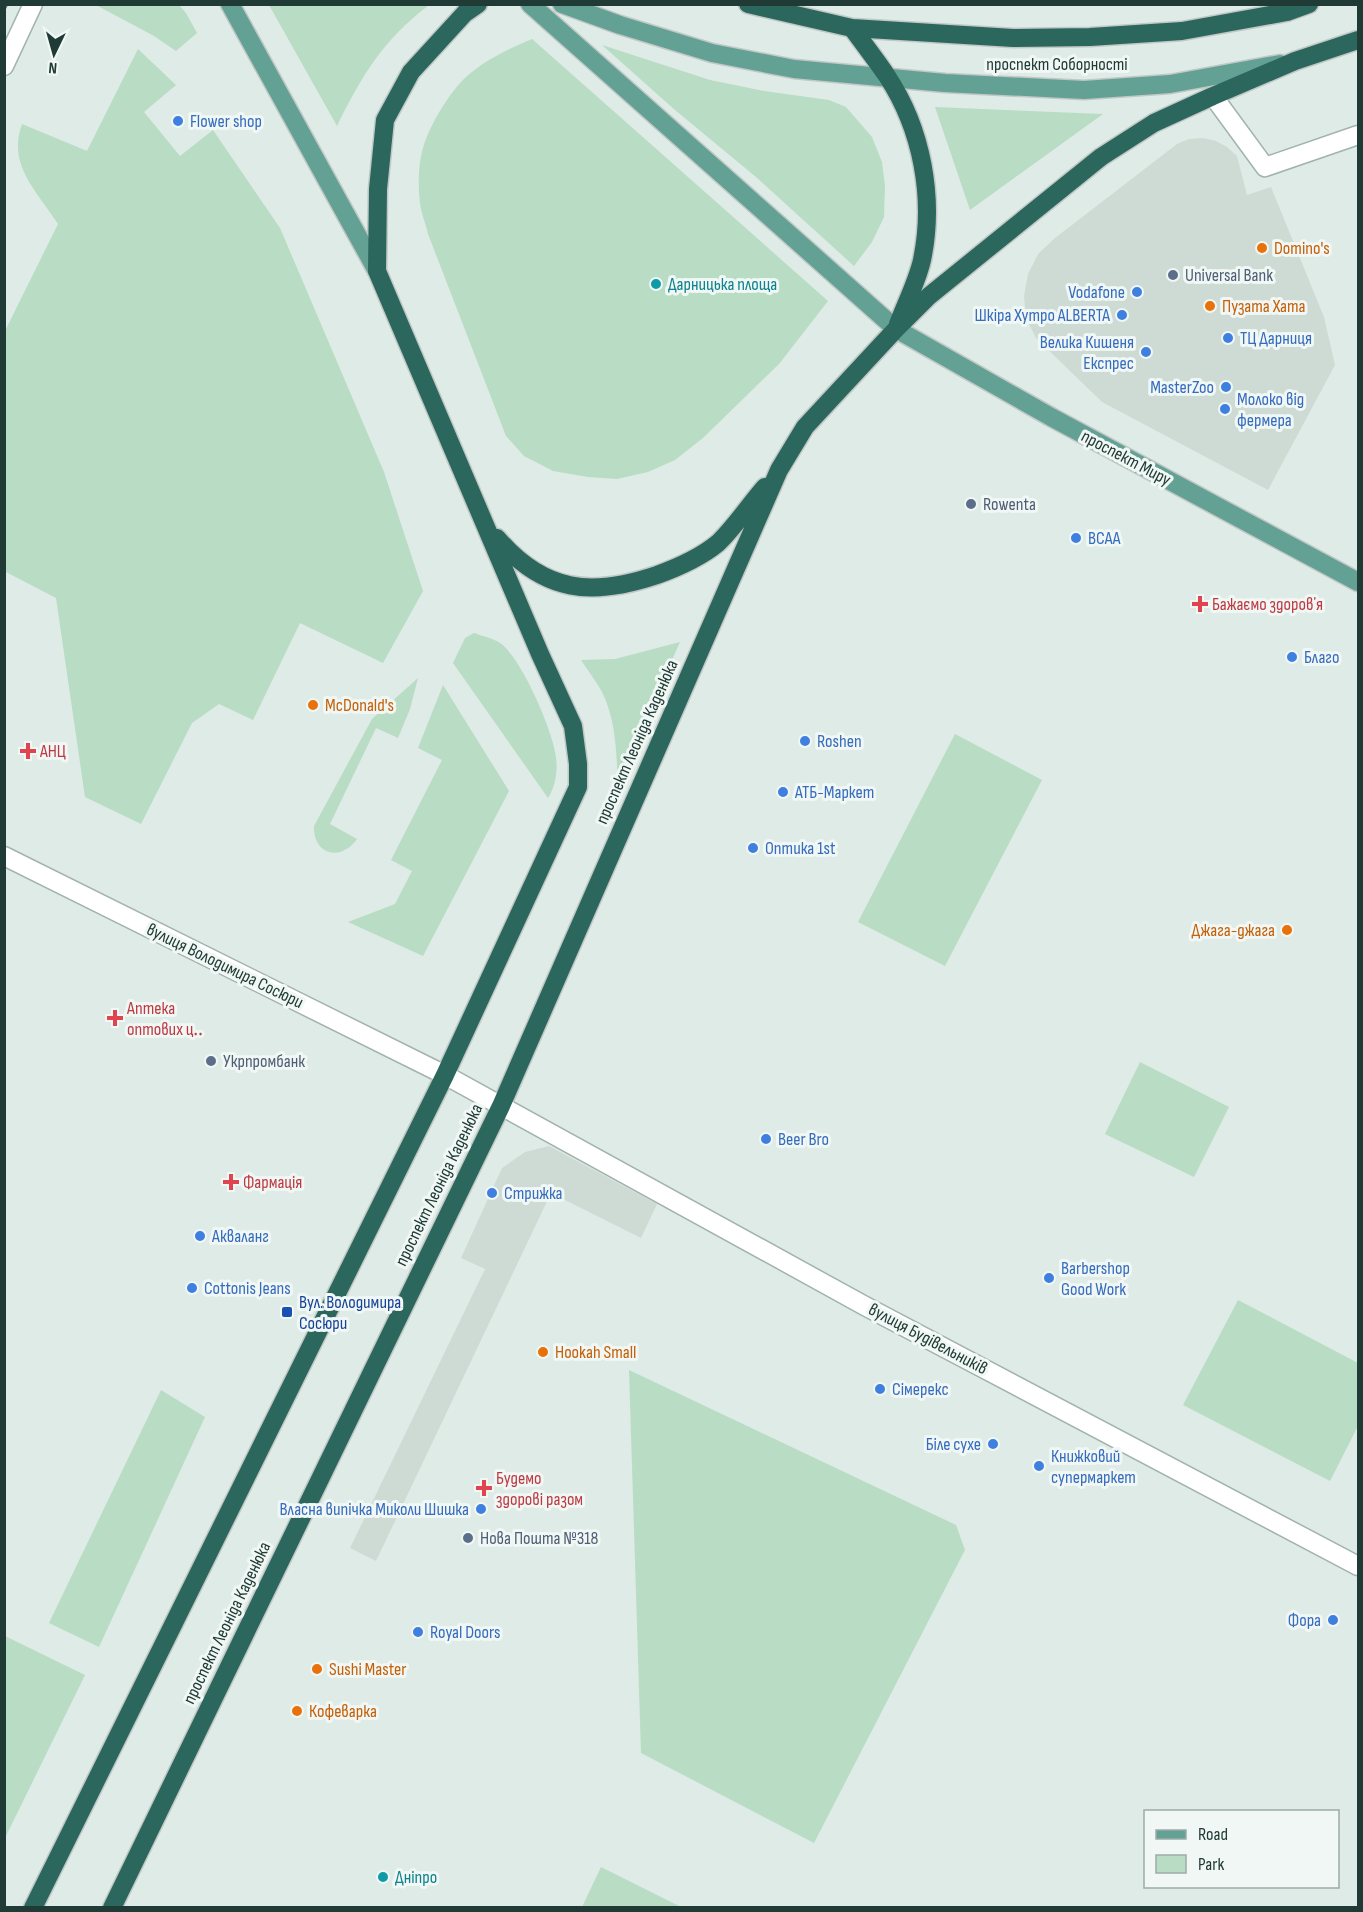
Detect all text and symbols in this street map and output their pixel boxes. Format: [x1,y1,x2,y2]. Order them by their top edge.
north arrow [24,24,84,84]
street label: проспект Соборності [986,54,1128,75]
text: N [48,58,58,77]
place label: Flower shop [190,111,262,132]
marker: Flower shop [171,114,185,128]
place label: Domino's [1274,238,1330,259]
marker: Domino's [1255,241,1269,255]
place label: Universal Bank [1185,265,1273,286]
marker: Universal Bank [1166,268,1180,282]
place label: Дарницька площа [668,274,777,295]
marker: Дарницька площа [649,277,663,291]
place label: Vodafone [1068,282,1125,303]
marker: Vodafone [1130,285,1144,299]
place label: Пузата Хата [1222,296,1306,317]
marker: Пузата Хата [1203,299,1217,313]
place label: Шкіра Хутро ALBERTA [975,305,1110,326]
marker: Шкіра Хутро ALBERTA [1115,308,1129,322]
place label: ТЦ Дарниця [1240,328,1312,349]
marker: ТЦ Дарниця [1221,331,1235,345]
place label: Велика Кишеня Експрес [1040,332,1134,374]
marker: Велика Кишеня Експрес [1139,345,1153,359]
place label: MasterZoo [1150,377,1214,398]
marker: MasterZoo [1219,380,1233,394]
place label: Молоко від фермера [1237,389,1304,431]
marker: Молоко від фермера [1218,402,1232,416]
street label: проспект Миру [1078,426,1174,490]
place label: Rowenta [983,494,1036,515]
marker: Rowenta [964,497,978,511]
place label: BCAA [1088,528,1121,549]
marker: BCAA [1069,531,1083,545]
place label: Бажаємо здоровʼя [1212,594,1323,615]
marker: Бажаємо здоровʼя [1193,597,1207,611]
place label: Благо [1304,647,1339,668]
marker: Благо [1285,650,1299,664]
street label: проспект Леоніда Каденюка [591,657,683,827]
place label: McDonald's [325,695,394,716]
marker: McDonald's [306,698,320,712]
place label: Roshen [817,731,862,752]
marker: Roshen [798,734,812,748]
place label: АНЦ [39,741,66,762]
marker: АНЦ [21,744,35,758]
place label: АТБ-Маркет [794,782,874,803]
marker: АТБ-Маркет [776,785,790,799]
place label: Оптика 1st [765,838,836,859]
marker: Оптика 1st [746,841,760,855]
street label: вулиця Володимира Сосюри [143,919,307,1013]
place label: Джага-джага [1192,920,1275,941]
marker: Джага-джага [1280,923,1294,937]
place label: Аптека оптових ц‥ [126,998,203,1040]
marker: Аптека оптових ц‥ [108,1011,122,1025]
place label: Укрпромбанк [223,1051,305,1072]
marker: Укрпромбанк [204,1054,218,1068]
street label: проспект Леоніда Каденюка [391,1101,487,1269]
place label: Beer Bro [778,1129,829,1150]
marker: Beer Bro [759,1132,773,1146]
place label: Фармація [243,1172,302,1193]
marker: Фармація [224,1175,238,1189]
place label: Стрижка [504,1183,563,1204]
marker: Стрижка [485,1186,499,1200]
place label: Акваланг [211,1226,269,1247]
marker: Акваланг [193,1229,207,1243]
place label: Barbershop Good Work [1061,1258,1130,1300]
marker: Barbershop Good Work [1042,1271,1056,1285]
place label: Cottonis Jeans [204,1278,291,1299]
marker: Cottonis Jeans [185,1281,199,1295]
place label: Вул. Володимира Сосюри [299,1292,401,1334]
street label: вулиця Будівельників [865,1299,991,1379]
marker: Вул. Володимира Сосюри [280,1305,294,1319]
place label: Hookah Small [555,1342,636,1363]
marker: Hookah Small [536,1345,550,1359]
place label: Сімерекс [892,1379,949,1400]
marker: Сімерекс [873,1382,887,1396]
place label: Біле сухе [926,1434,981,1455]
marker: Біле сухе [986,1437,1000,1451]
place label: Книжковий супермаркет [1051,1446,1136,1488]
marker: Книжковий супермаркет [1032,1459,1046,1473]
place label: Будемо здорові разом [496,1468,583,1510]
marker: Будемо здорові разом [477,1481,491,1495]
place label: Власна випічка Миколи Шишка [280,1499,469,1520]
marker: Власна випічка Миколи Шишка [474,1502,488,1516]
place label: Нова Пошта №318 [480,1528,599,1549]
marker: Нова Пошта №318 [461,1531,475,1545]
street label: проспект Леоніда Каденюка [179,1539,275,1707]
place label: Фора [1288,1610,1321,1631]
marker: Фора [1326,1613,1340,1627]
place label: Royal Doors [430,1622,500,1643]
marker: Royal Doors [411,1625,425,1639]
place label: Sushi Master [329,1659,406,1680]
marker: Sushi Master [310,1662,324,1676]
place label: Кофеварка [309,1701,377,1722]
marker: Кофеварка [290,1704,304,1718]
legend [1144,1810,1339,1888]
text: Road [1198,1824,1228,1845]
text: Park [1198,1854,1224,1875]
place label: Дніпро [395,1867,437,1888]
marker: Дніпро [376,1870,390,1884]

